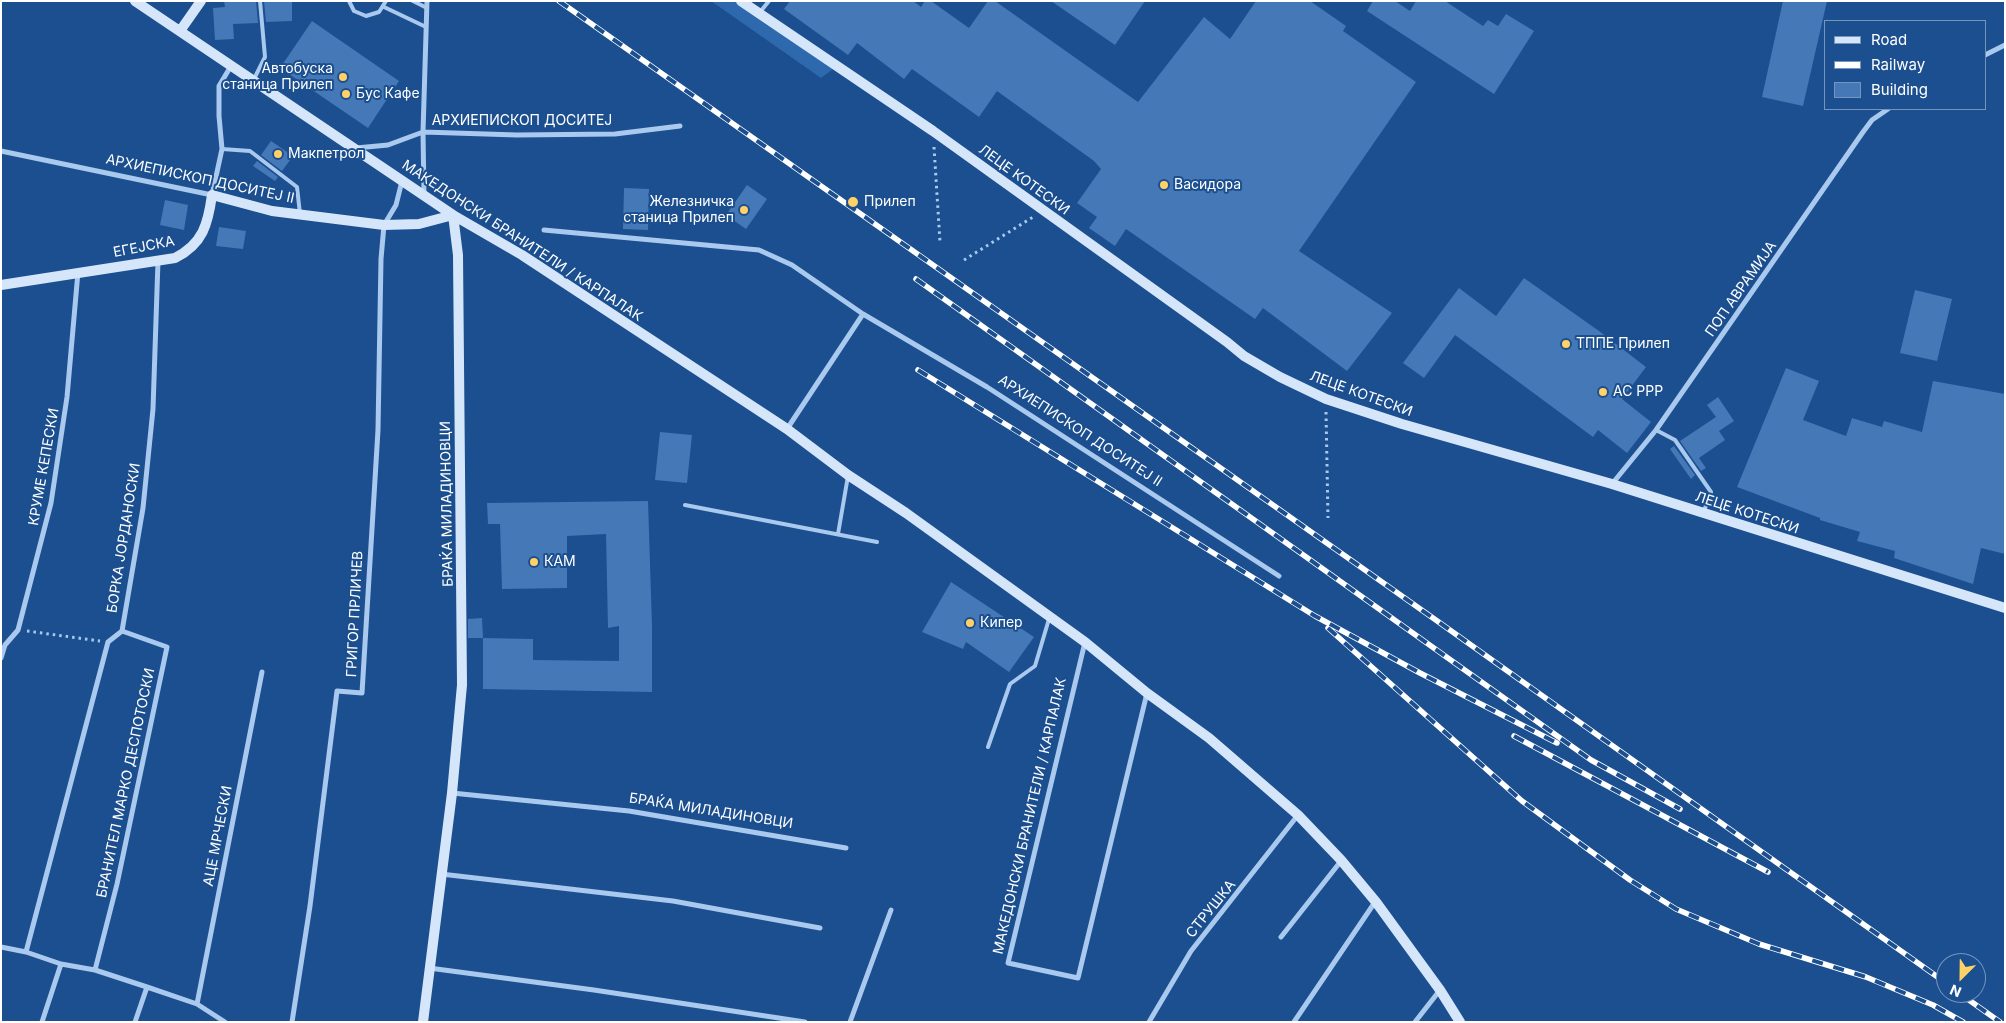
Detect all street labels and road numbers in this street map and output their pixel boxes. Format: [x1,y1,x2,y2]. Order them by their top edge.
street label: АРХИЕПИСКОП ДОСИТЕЈ [432,113,612,129]
street label: ЛЕЦЕ КОТЕСКИ [975,141,1073,219]
street label: АРХИЕПИСКОП ДОСИТЕЈ II [104,151,296,207]
street label: МАКЕДОНСКИ БРАНИТЕЛИ / КАРПАЛАК [399,157,645,325]
street label: ЕГЕЈСКА [112,233,176,261]
street label: ПОП АВРАМИЈА [1702,238,1780,340]
street label: ЛЕЦЕ КОТЕСКИ [1307,368,1415,420]
street label: АРХИЕПИСКОП ДОСИТЕЈ II [995,372,1165,490]
street label: КРУМЕ КЕПЕСКИ [25,407,63,527]
street label: БРАЌА МИЛАДИНОВЦИ [437,421,457,587]
street label: БОРКА ЈОРДАНОСКИ [104,462,144,614]
street label: ЛЕЦЕ КОТЕСКИ [1693,488,1801,538]
street label: ГРИГОР ПРЛИЧЕВ [343,550,367,678]
street label: БРАНИТЕЛ МАРКО ДЕСПОТОСКИ [93,667,159,899]
street label: МАКЕДОНСКИ БРАНИТЕЛИ / КАРПАЛАК [990,676,1070,956]
street label: АЦЕ МРЧЕСКИ [200,784,236,888]
street label: БРАЌА МИЛАДИНОВЦИ [628,790,794,832]
street label: СТРУШКА [1183,877,1239,941]

